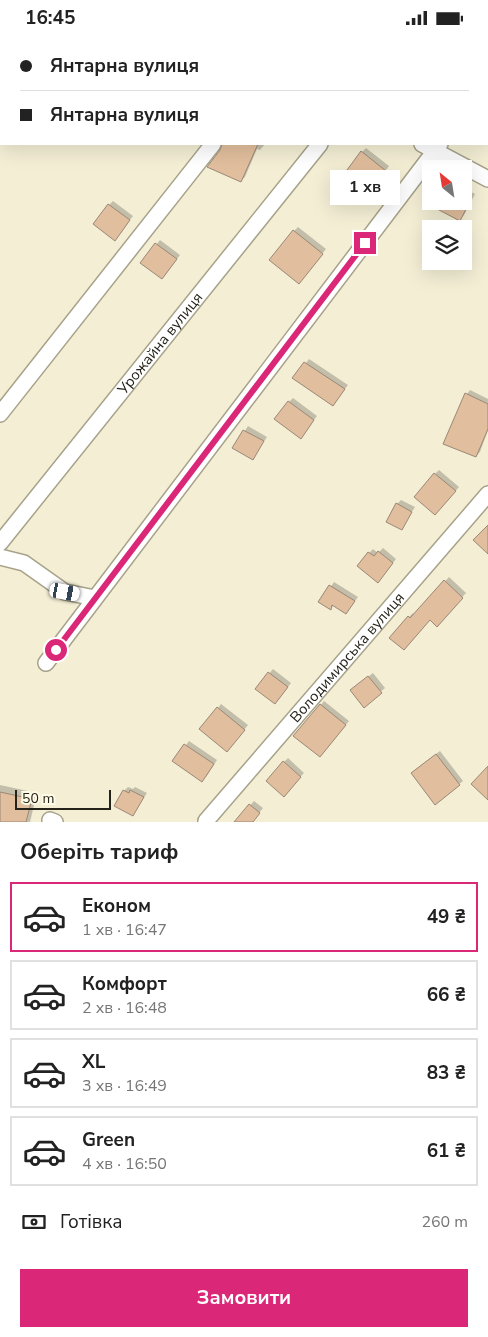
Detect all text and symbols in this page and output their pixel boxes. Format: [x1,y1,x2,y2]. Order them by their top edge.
text: 16:45 [25,5,75,31]
text: Янтарна вулиця [50,53,199,79]
text: Янтарна вулиця [50,102,199,128]
north arrow [422,160,472,210]
map controls [422,160,472,270]
callout: 1 хв [330,171,400,205]
text: 1 хв [349,176,381,198]
button: layers [422,220,472,270]
route end [354,232,376,254]
street label: Урожайна вулиця [112,288,207,399]
car [48,582,81,602]
street label: Володимирська вулиця [285,588,409,727]
route start [45,639,67,661]
scale bar [15,787,111,810]
text: 50 m [22,789,54,808]
text: Оберіть тариф [20,837,178,867]
text: Економ [82,893,151,919]
icon: car [22,895,67,940]
text: 49 ₴ [427,904,466,930]
text: 1 хв · 16:47 [82,919,167,941]
text: Комфорт [82,971,167,997]
icon: car [22,973,67,1018]
text: 66 ₴ [427,982,466,1008]
text: 2 хв · 16:48 [82,997,167,1019]
text: XL [82,1049,105,1075]
icon: car [22,1051,67,1096]
text: 83 ₴ [427,1060,466,1086]
text: 3 хв · 16:49 [82,1075,167,1097]
text: Green [82,1127,135,1153]
icon: car [22,1129,67,1174]
text: 61 ₴ [427,1138,466,1164]
text: 4 хв · 16:50 [82,1153,167,1175]
icon: cash [20,1208,48,1236]
text: Готівка [60,1209,122,1235]
text: 260 m [421,1211,468,1233]
button: Замовити [20,1269,468,1327]

